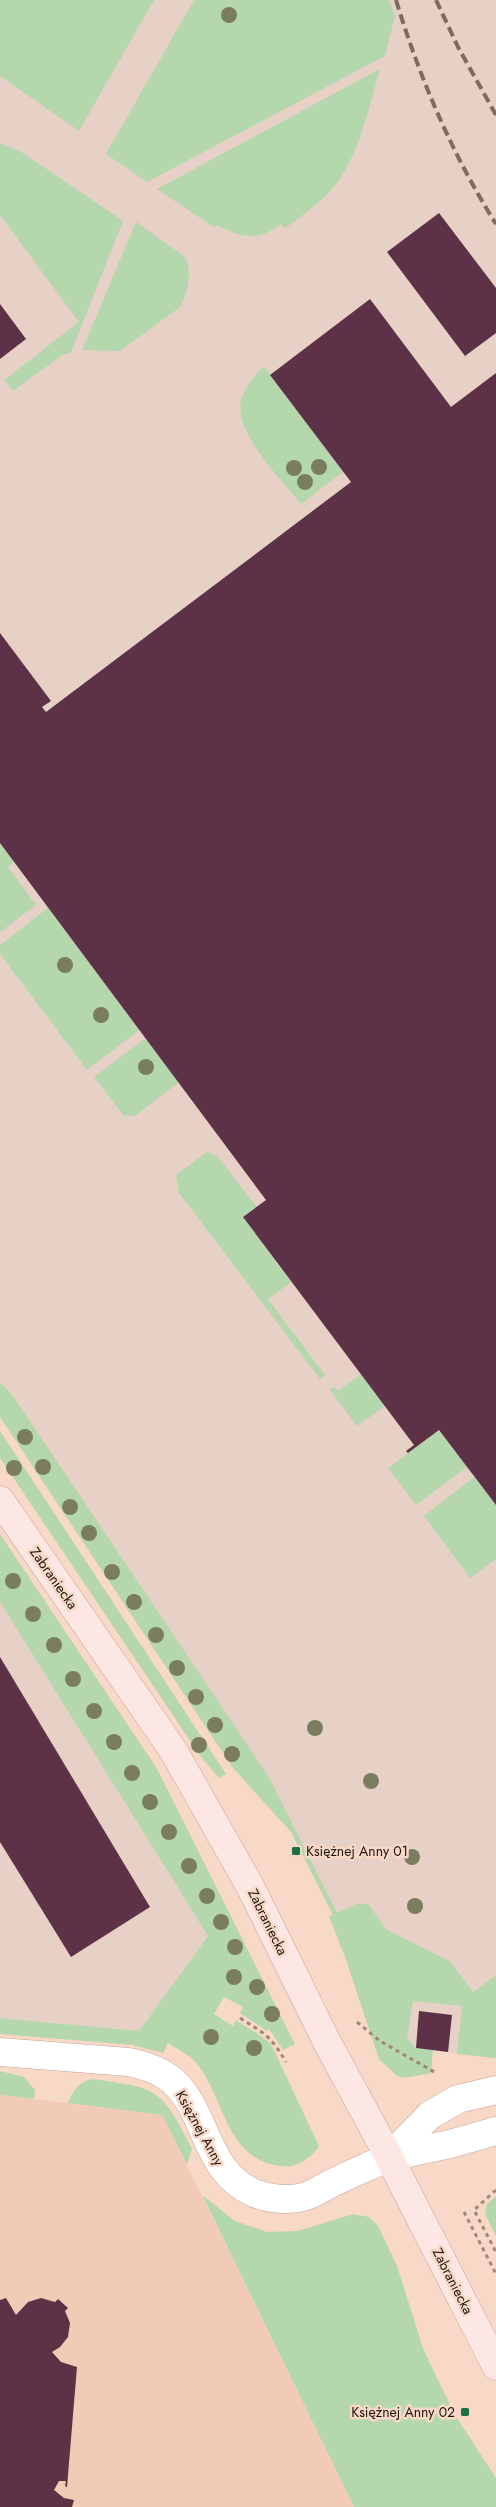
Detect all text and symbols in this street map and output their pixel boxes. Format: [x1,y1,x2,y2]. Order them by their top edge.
street label: Zabraniecka [25,1543,83,1613]
place label: Księżnej Anny 01 [306,1841,408,1861]
marker: Księżnej Anny 01 [290,1845,302,1857]
street label: Zabraniecka [243,1885,293,1959]
street label: Księżnej Anny [171,2087,229,2170]
street label: Zabraniecka [428,2245,478,2317]
place label: Księżnej Anny 02 [351,2402,455,2422]
marker: Księżnej Anny 02 [459,2406,471,2418]

